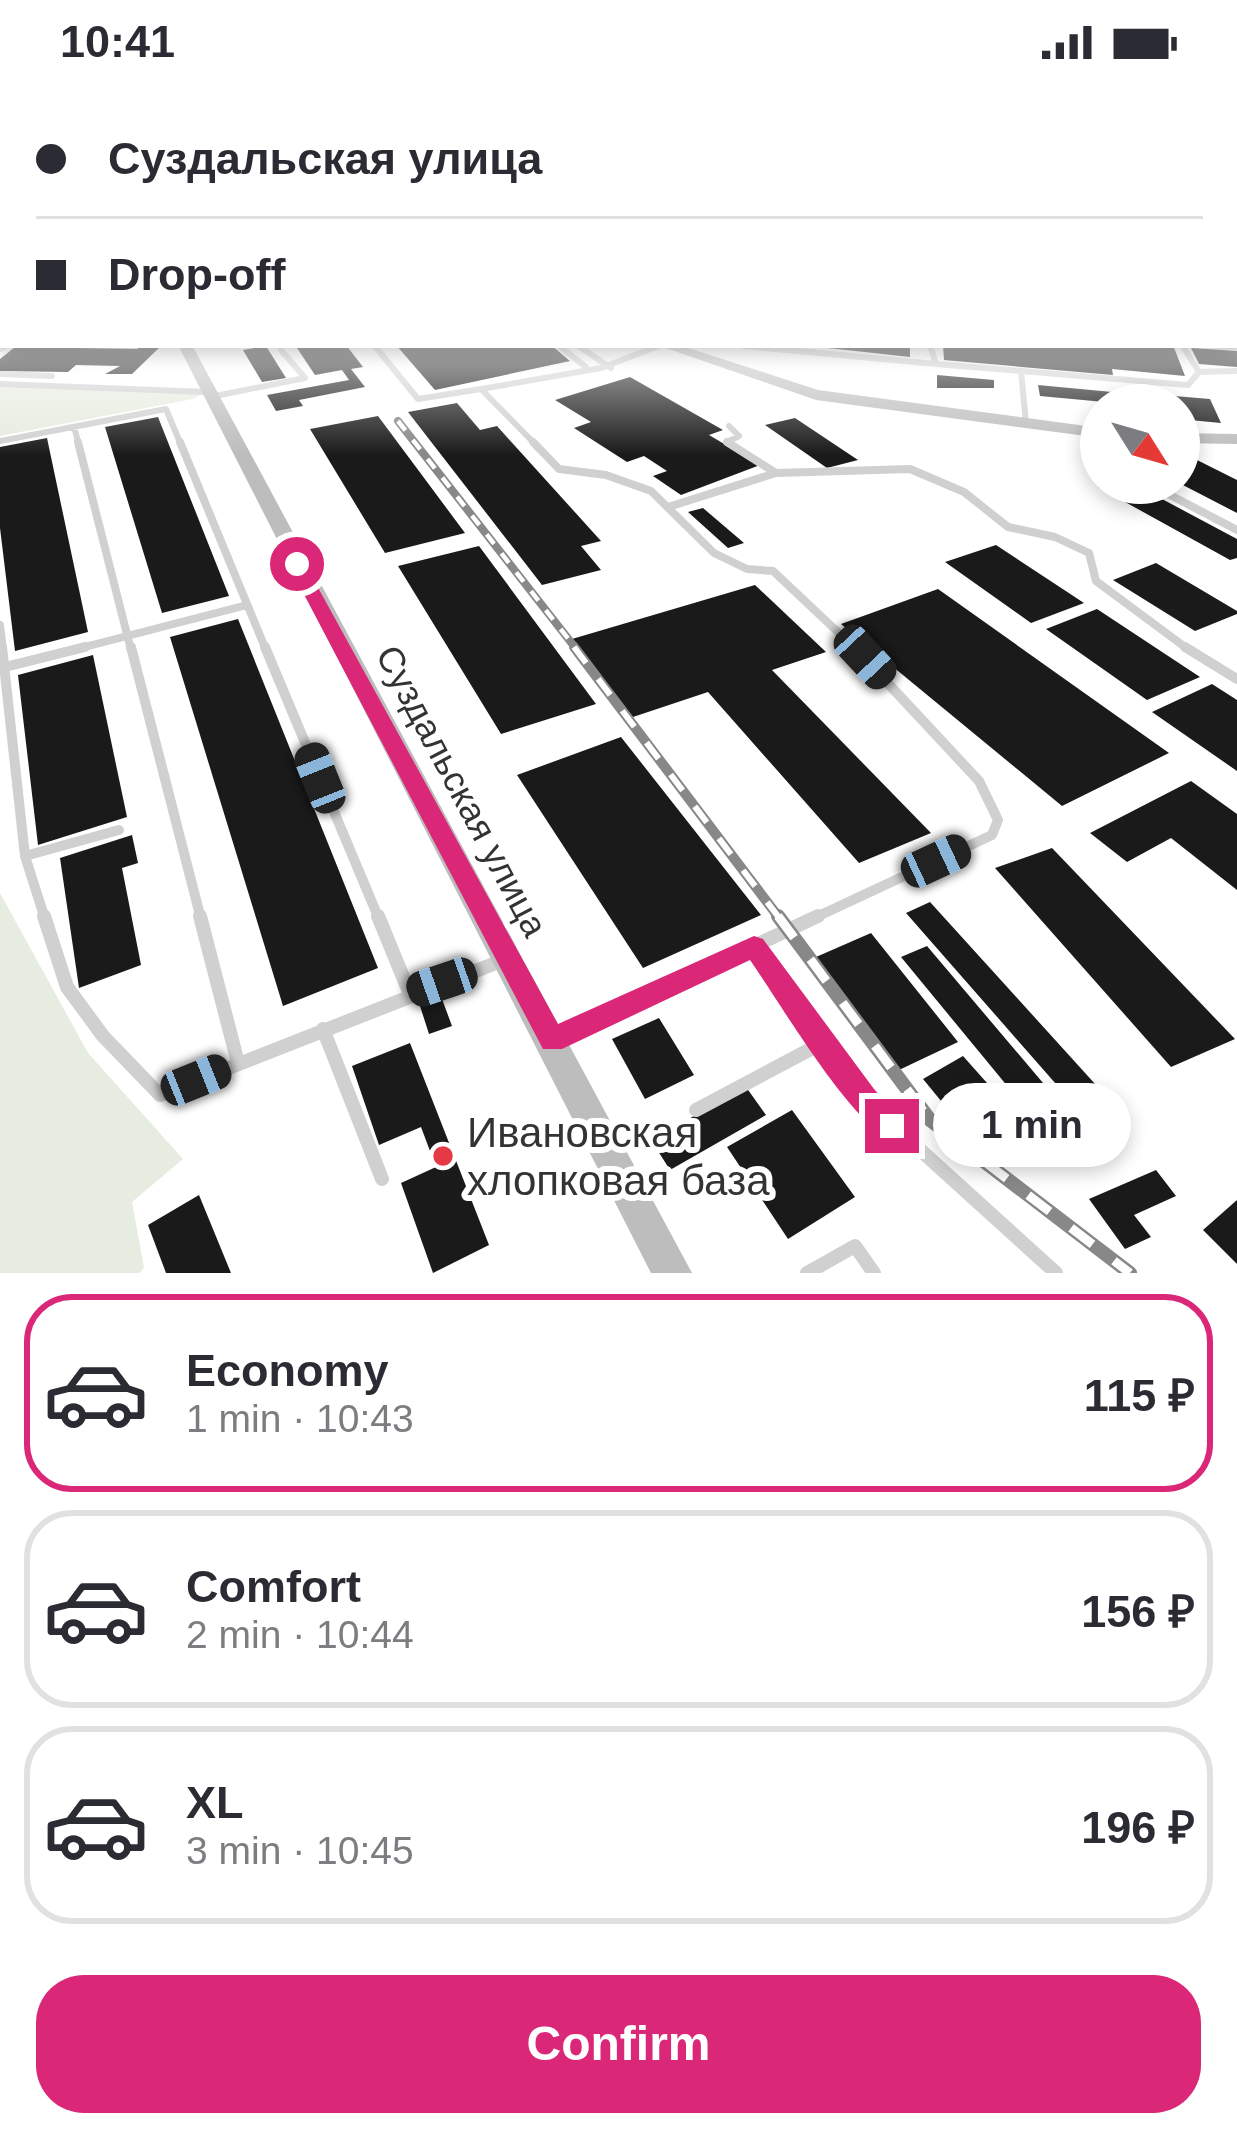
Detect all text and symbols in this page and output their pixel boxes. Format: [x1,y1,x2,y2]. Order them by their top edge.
text: 10:41 [60,16,175,67]
text: Суздальская улица [108,133,542,184]
text: Drop-off [108,249,285,300]
north arrow [1080,384,1200,504]
map controls [1080,384,1200,504]
route start [270,537,324,591]
car [827,618,903,696]
street label: Суздальская улица [368,639,557,944]
car [290,738,350,818]
car [896,829,976,893]
car [402,953,482,1011]
car [156,1050,236,1110]
callout: 1 min [934,1084,1132,1168]
route end [865,1099,919,1153]
text: 1 min [981,1103,1083,1146]
place label: Ивановская хлопковая база [467,1109,770,1204]
marker: Ивановская хлопковая база [430,1143,456,1169]
icon: car [42,1339,150,1447]
text: Economy [186,1345,389,1396]
text: 115 ₽ [1084,1370,1195,1421]
text: 1 min · 10:43 [186,1397,414,1440]
icon: car [42,1555,150,1663]
text: Comfort [186,1561,361,1612]
text: 156 ₽ [1081,1586,1195,1637]
text: 2 min · 10:44 [186,1613,414,1656]
icon: car [42,1771,150,1879]
text: XL [186,1777,244,1828]
text: 196 ₽ [1081,1802,1195,1853]
text: 3 min · 10:45 [186,1829,414,1872]
button: Confirm [36,1975,1201,2113]

